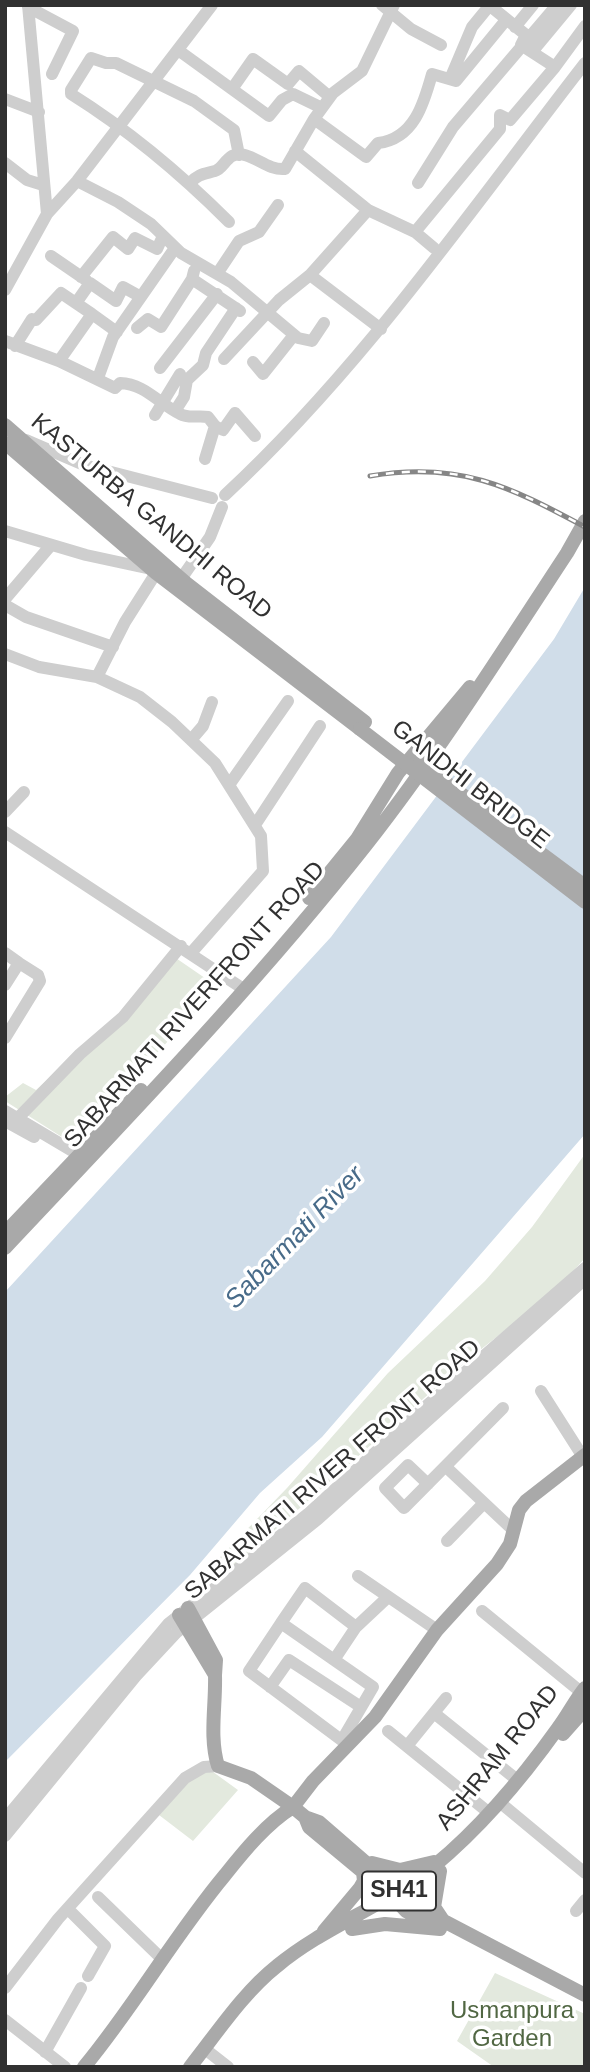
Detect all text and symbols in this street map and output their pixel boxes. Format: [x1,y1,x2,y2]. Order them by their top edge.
street label: KASTURBA GANDHI ROAD [25,408,277,626]
street label: GANDHI BRIDGE [385,715,555,855]
street label: SABARMATI RIVERFRONT ROAD [59,856,331,1154]
water label: Sabarmati River [219,1160,371,1316]
street label: SABARMATI RIVER FRONT ROAD [179,1334,487,1606]
street label: ASHRAM ROAD [431,1680,565,1836]
road number: SH41 [362,1872,436,1910]
park label: Usmanpura Garden [450,1997,574,2053]

